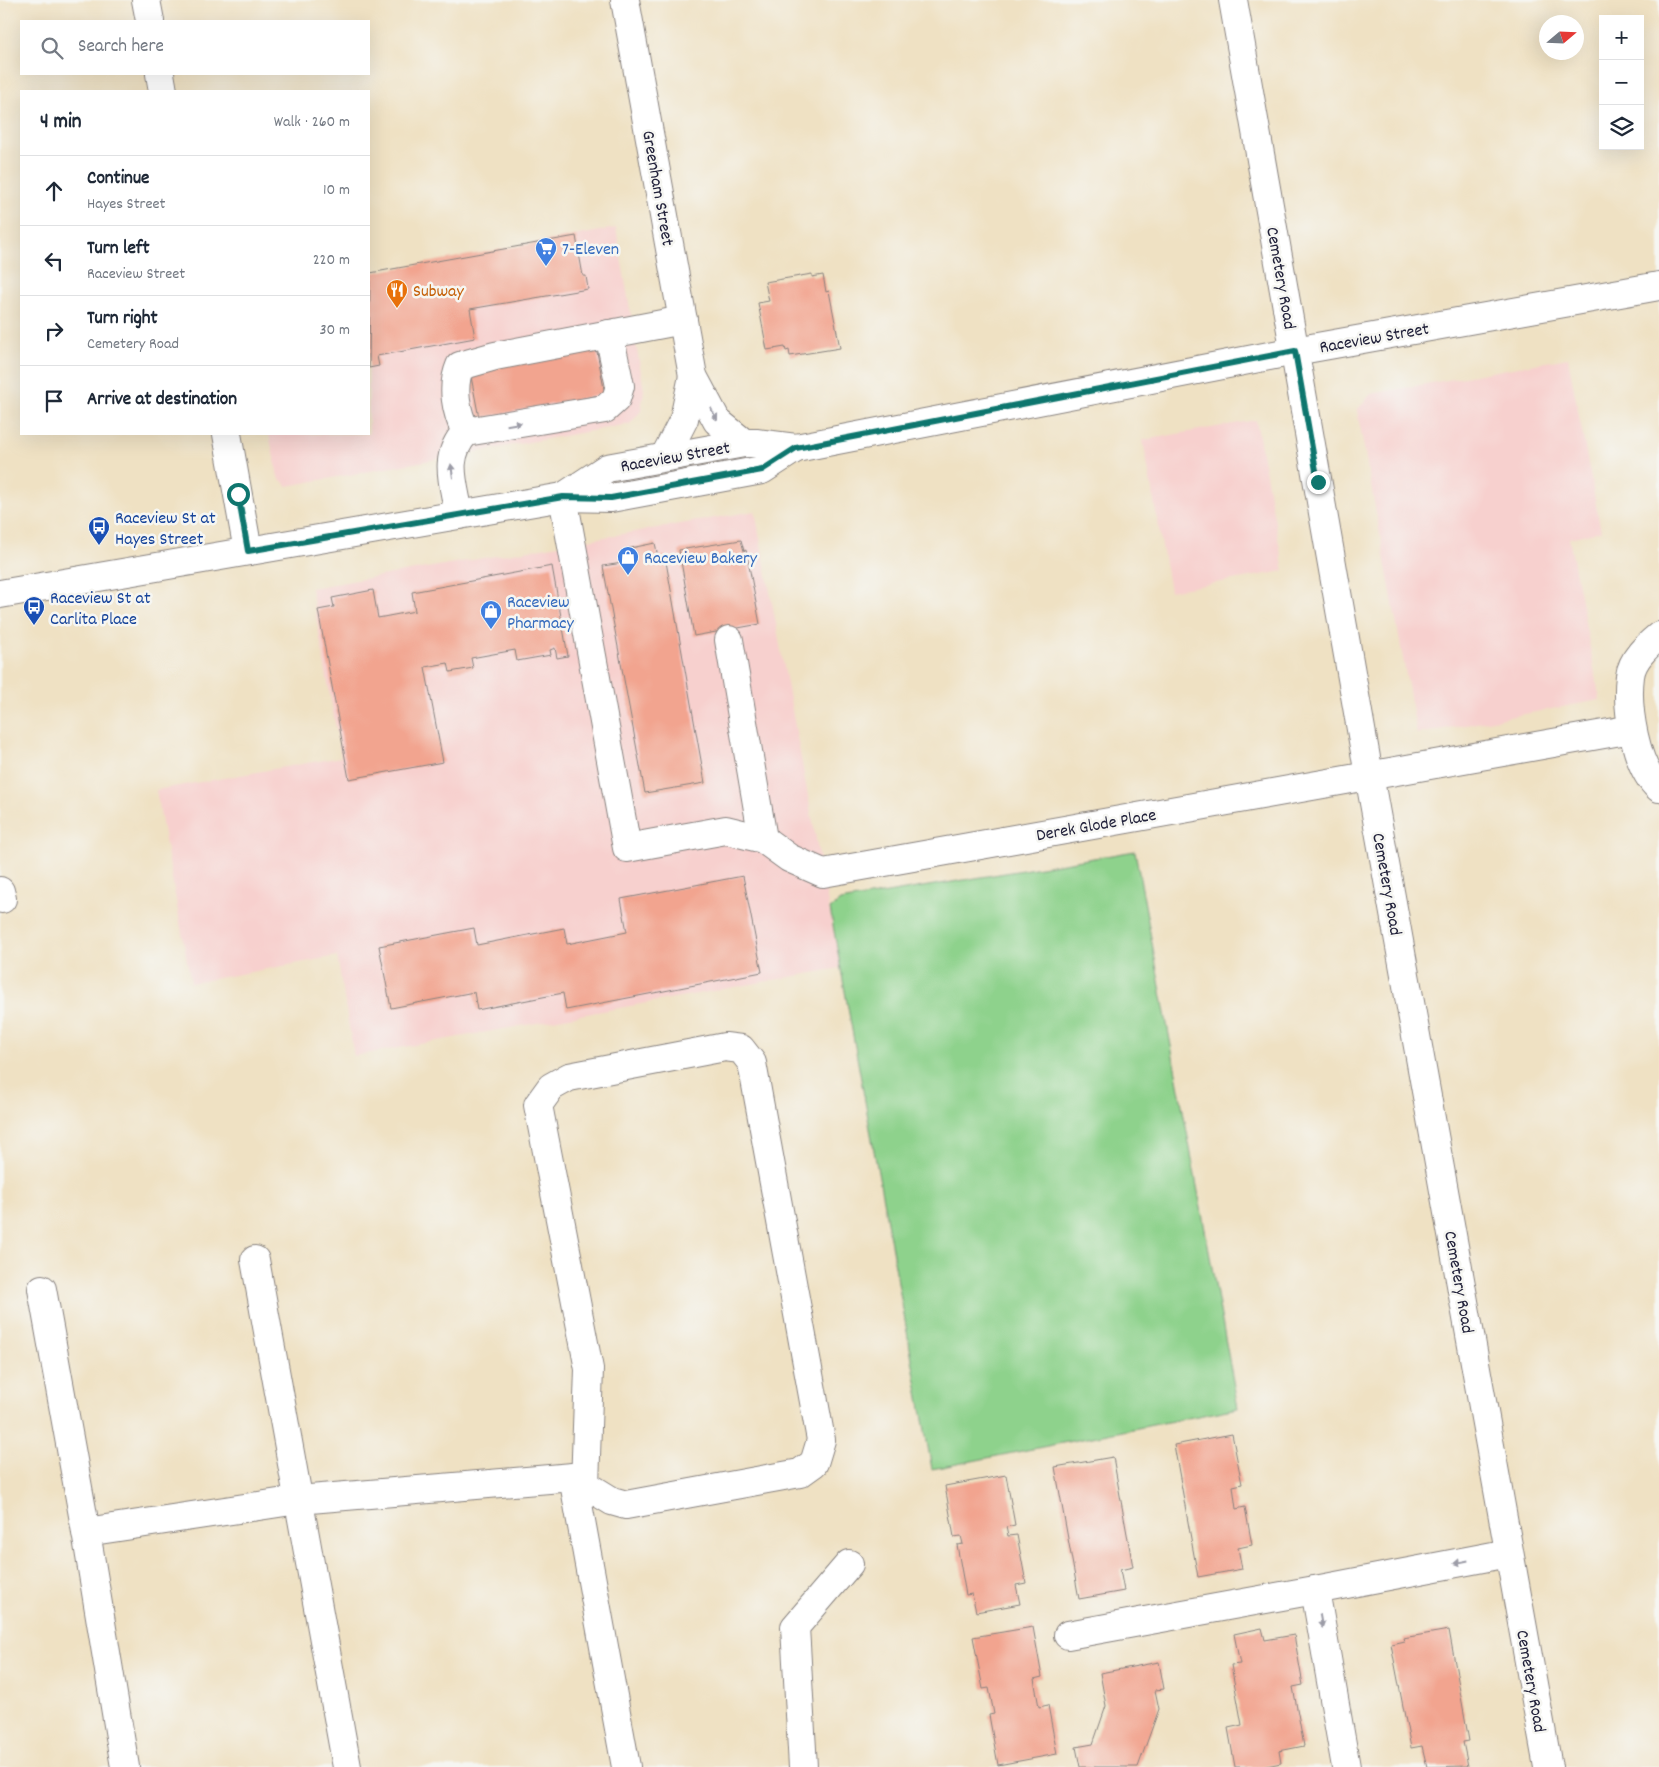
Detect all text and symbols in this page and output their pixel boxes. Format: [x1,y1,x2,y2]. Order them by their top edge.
north arrow [1539,15,1584,60]
map controls [1599,15,1644,150]
button: + [1599,15,1644,60]
search box [20,20,370,75]
icon: search [38,34,66,62]
text: Search here [78,34,164,61]
button: − [1599,60,1644,105]
button: layers [1599,105,1644,150]
text: 4 min [40,108,82,138]
text: Walk · 260 m [274,111,350,134]
street label: Greenham Street [634,129,679,248]
text: Continue [87,166,149,193]
icon: ahead [40,177,68,205]
text: 10 m [323,179,350,202]
text: Hayes Street [87,193,166,216]
street label: Cemetery Road [1258,225,1301,332]
text: Turn left [87,236,150,263]
supermarket icon: 7-Eleven [534,236,558,267]
place label: 7-Eleven [562,238,619,263]
icon: left [40,247,68,275]
text: 220 m [313,249,350,272]
text: Raceview Street [87,263,185,286]
restaurant icon: Subway [385,278,409,309]
place label: Subway [413,280,465,305]
text: Turn right [87,306,158,333]
icon: right [40,317,68,345]
street label: Raceview Street [1318,317,1431,361]
text: 30 m [320,319,350,342]
text: Cemetery Road [87,333,179,356]
icon: arrive [40,387,68,415]
text: Arrive at destination [87,387,237,414]
one-way arrow [709,408,718,421]
one-way arrow [507,420,523,428]
street label: Raceview Street [619,436,732,480]
one-way arrow [448,463,456,479]
route end [1307,471,1330,494]
route start [227,483,250,506]
place label: Raceview St at Hayes Street [115,507,216,553]
bus stop icon: Raceview St at Hayes Street [87,515,111,546]
shop icon: Raceview Bakery [616,545,640,576]
place label: Raceview Bakery [644,547,758,572]
place label: Raceview St at Carlita Place [50,587,151,633]
place label: Raceview Pharmacy [507,591,575,637]
bus stop icon: Raceview St at Carlita Place [22,595,46,626]
shop icon: Raceview Pharmacy [479,599,503,630]
street label: Derek Glode Place [1035,804,1158,849]
street label: Cemetery Road [1364,831,1407,938]
street label: Cemetery Road [1436,1229,1479,1336]
one-way arrow [1453,1558,1469,1566]
one-way arrow [1317,1613,1325,1629]
street label: Cemetery Road [1508,1628,1551,1735]

